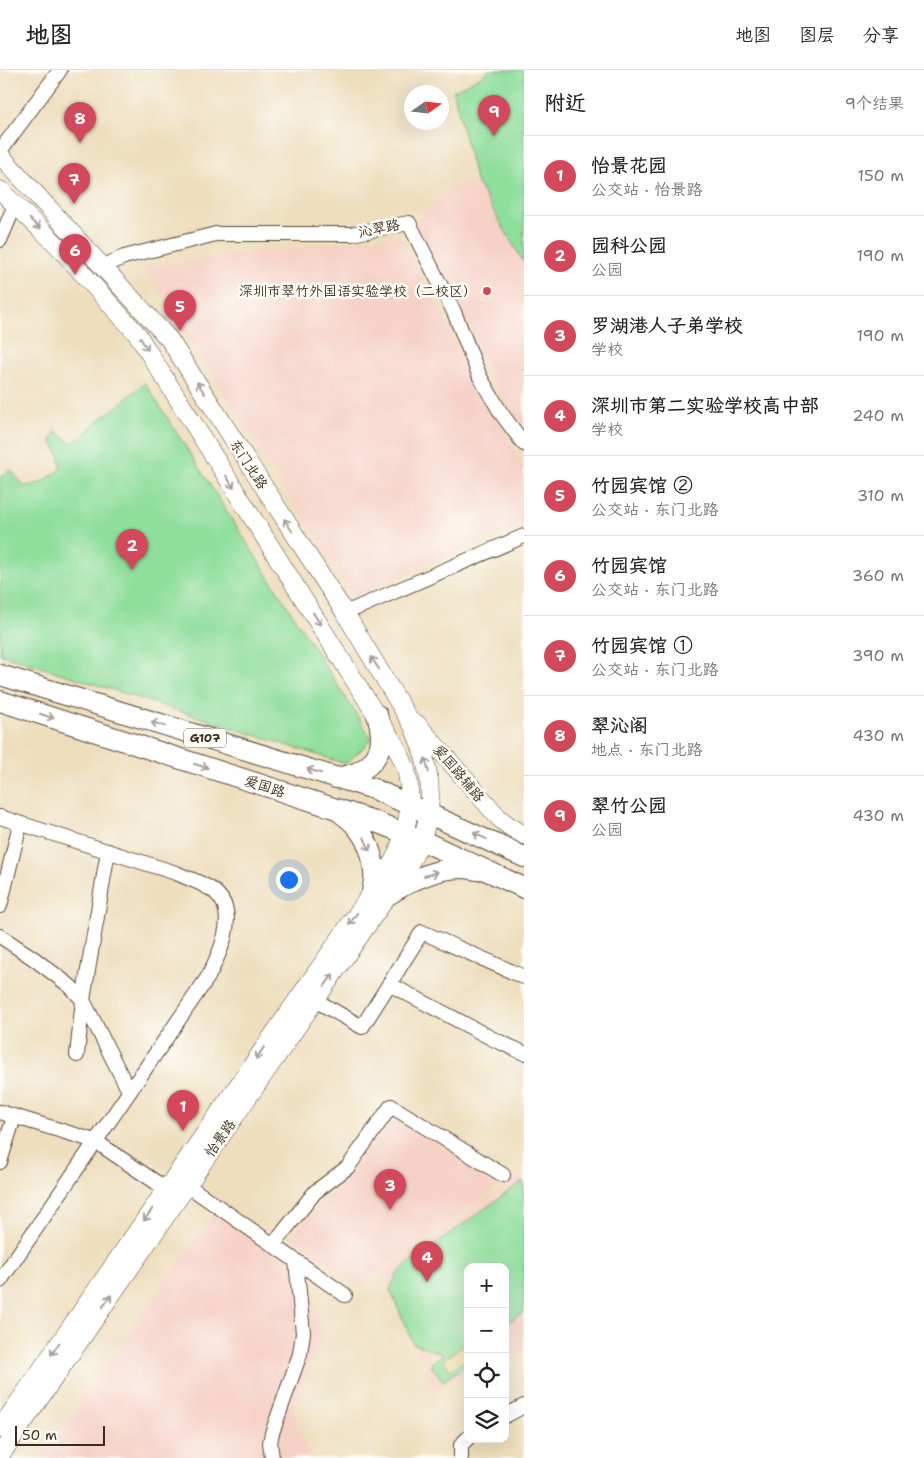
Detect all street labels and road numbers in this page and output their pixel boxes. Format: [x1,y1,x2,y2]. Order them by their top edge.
street label: 沁翠路 [357,215,401,241]
street label: 东门北路 [226,436,272,492]
road number: G107 [184,728,226,748]
street label: 爱国路辅路 [430,740,488,806]
street label: 爱国路 [242,771,288,801]
street label: 怡景路 [201,1116,239,1160]

